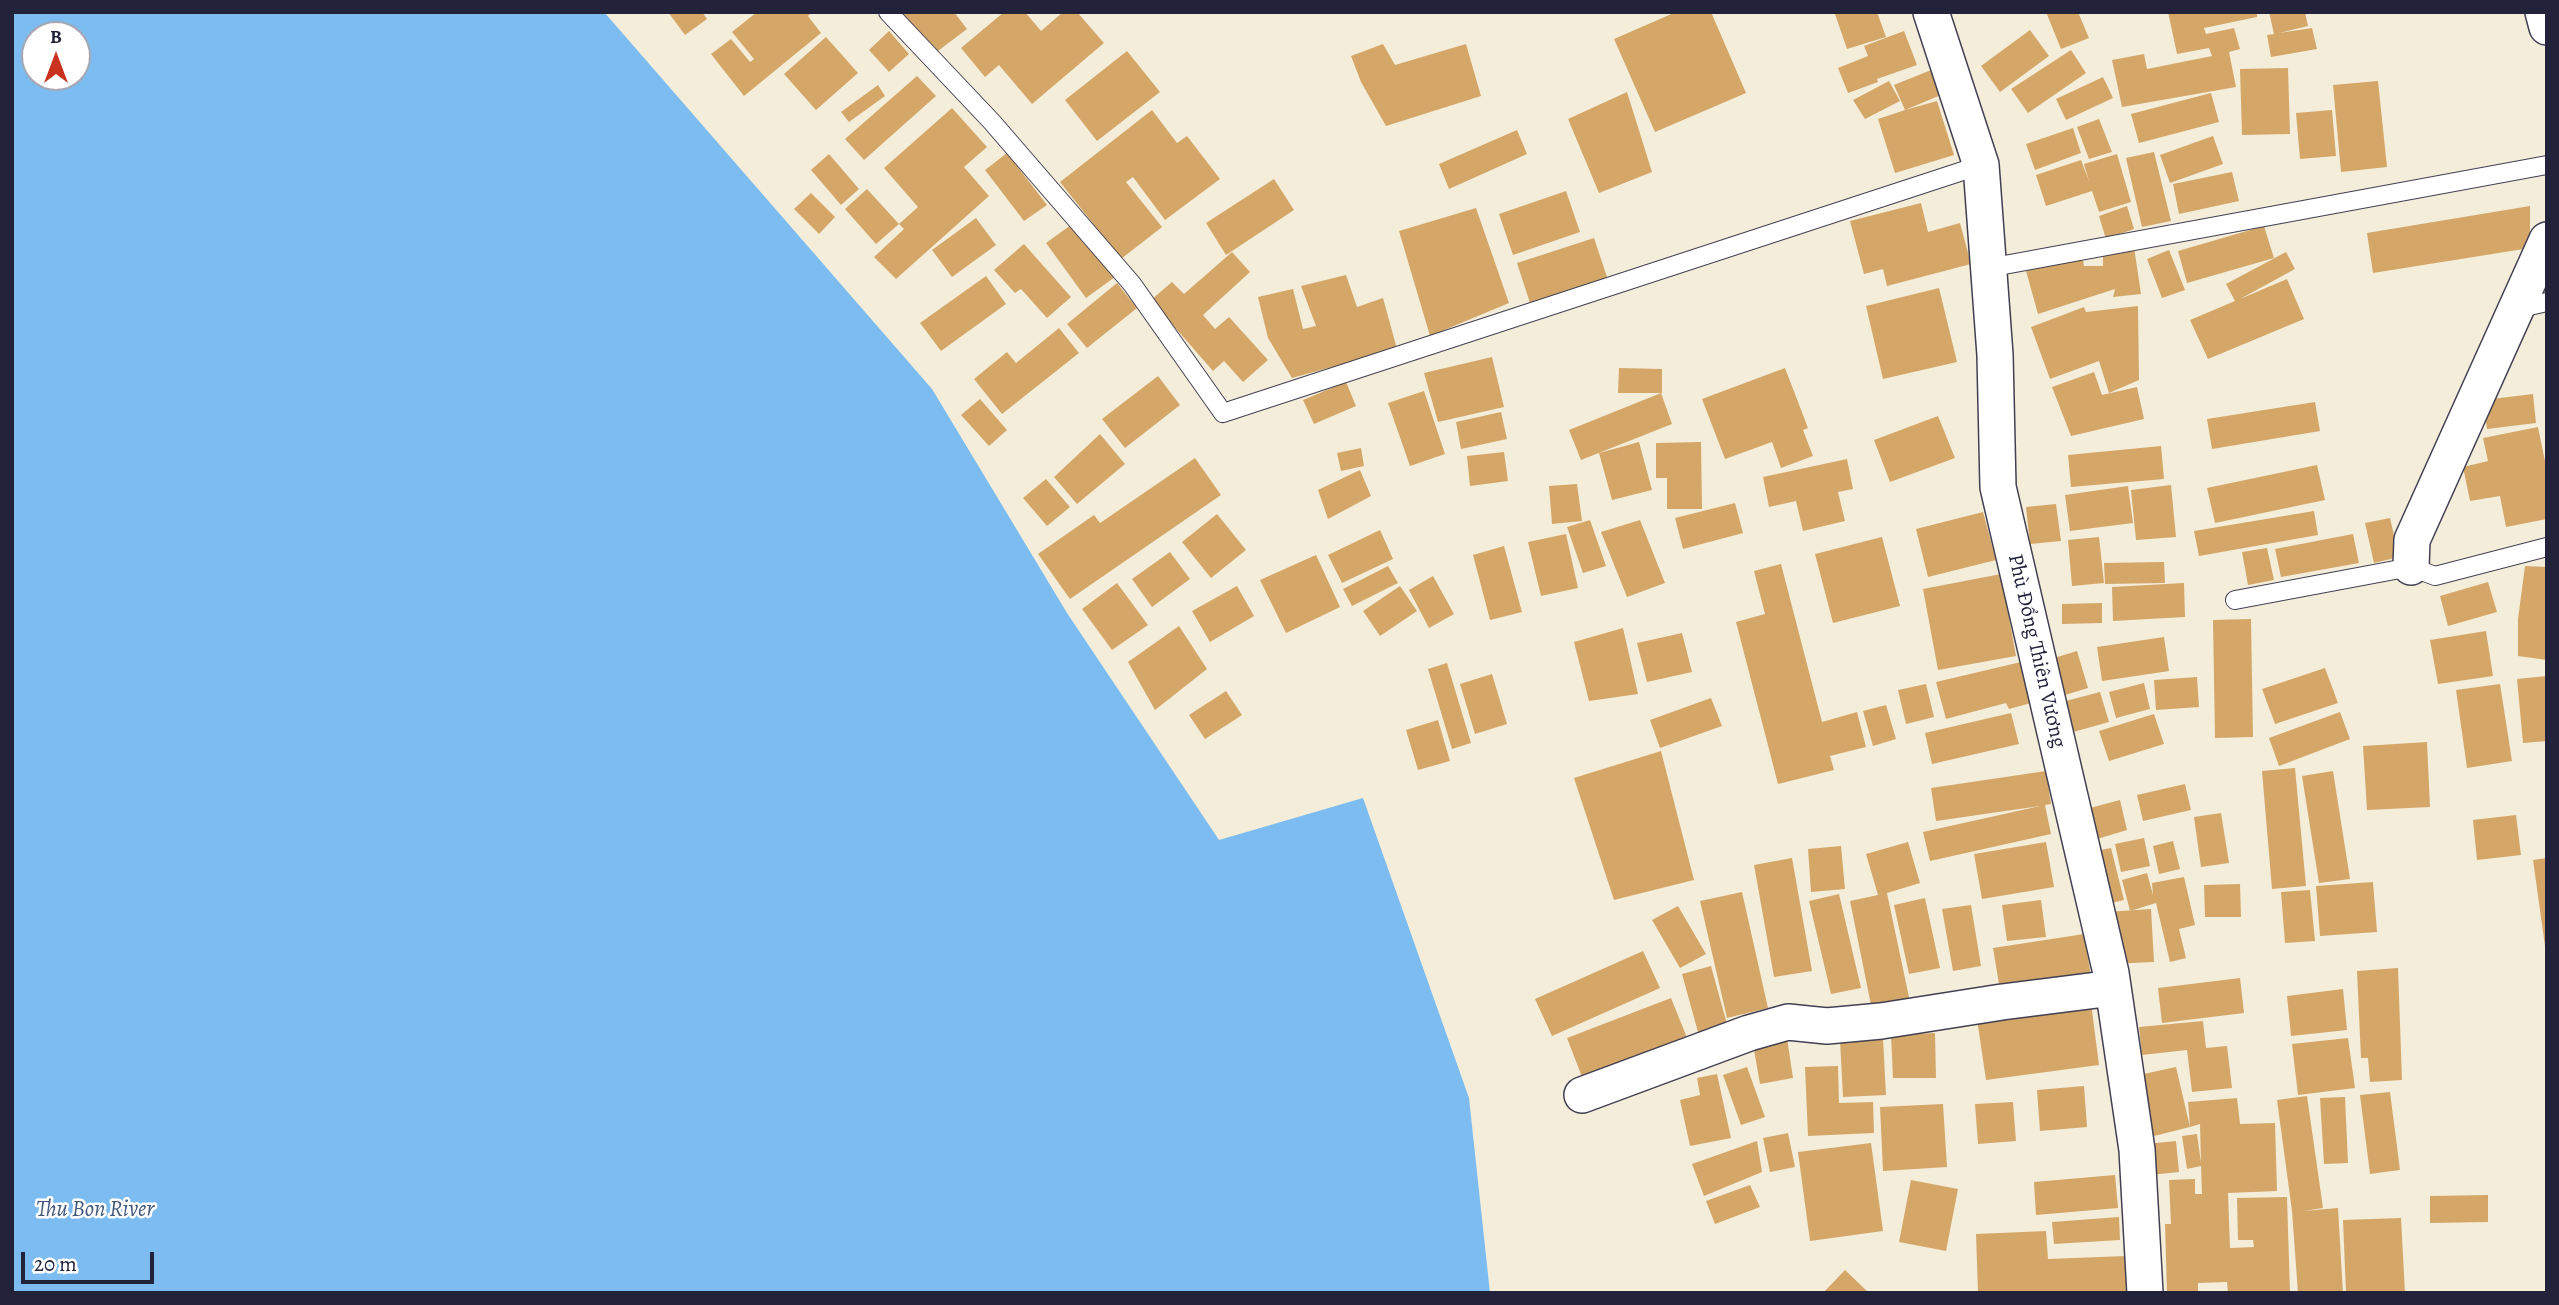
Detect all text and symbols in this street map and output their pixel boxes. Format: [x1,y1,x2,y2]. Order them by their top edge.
north arrow [21,21,91,91]
text: B [50,24,62,50]
street label: Phù Đổng Thiên Vương [2001,552,2071,750]
water label: Thu Bon River [36,1196,154,1224]
scale bar [24,1238,158,1282]
text: 20 m [34,1250,77,1278]

